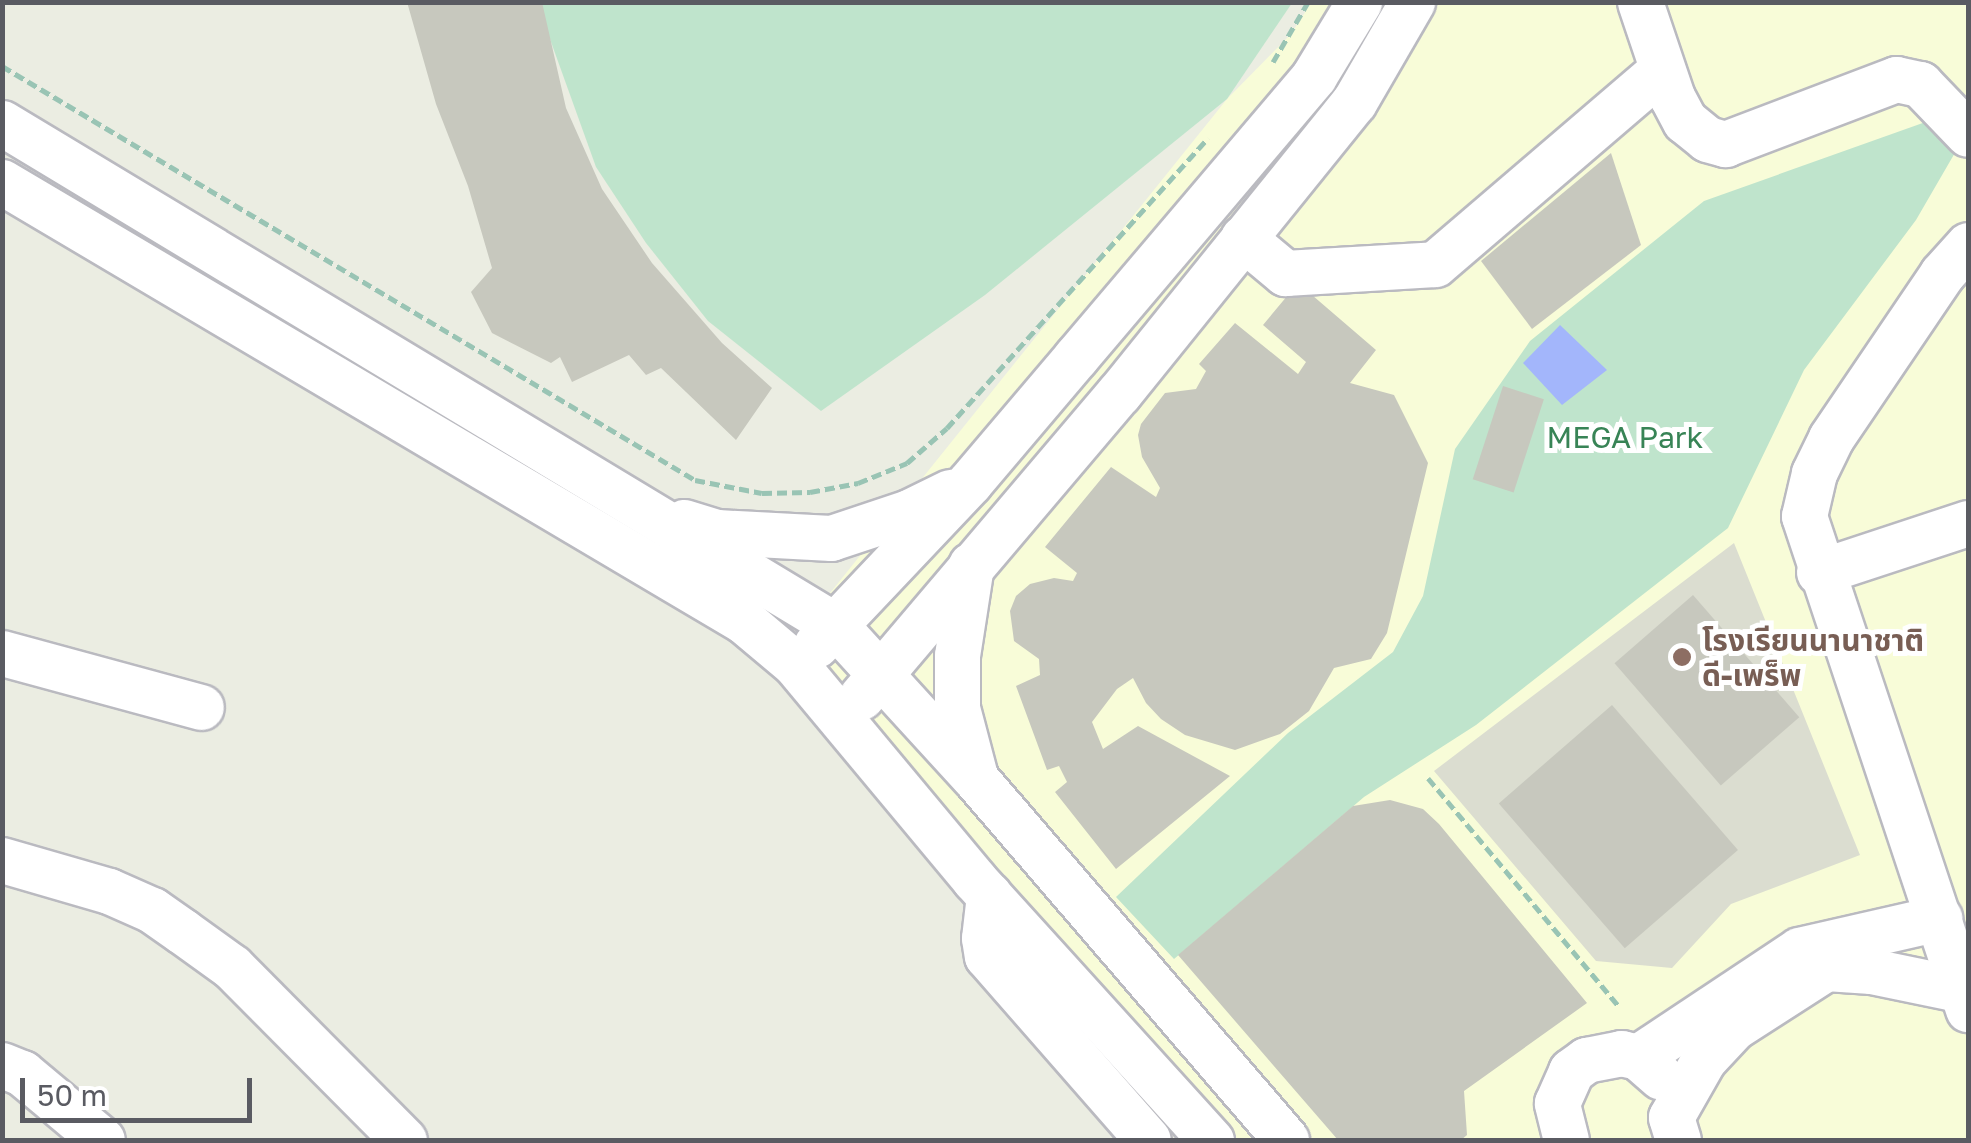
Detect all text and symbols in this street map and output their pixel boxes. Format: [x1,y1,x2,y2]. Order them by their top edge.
park label: MEGA Park [1546,419,1704,455]
place label: โรงเรียนนานาชาติ ดี-เพร็พ [1702,622,1924,692]
marker: โรงเรียนนานาชาติ ดี-เพร็พ [1671,646,1693,668]
scale bar [25,1058,258,1120]
text: 50 m [37,1077,107,1113]

